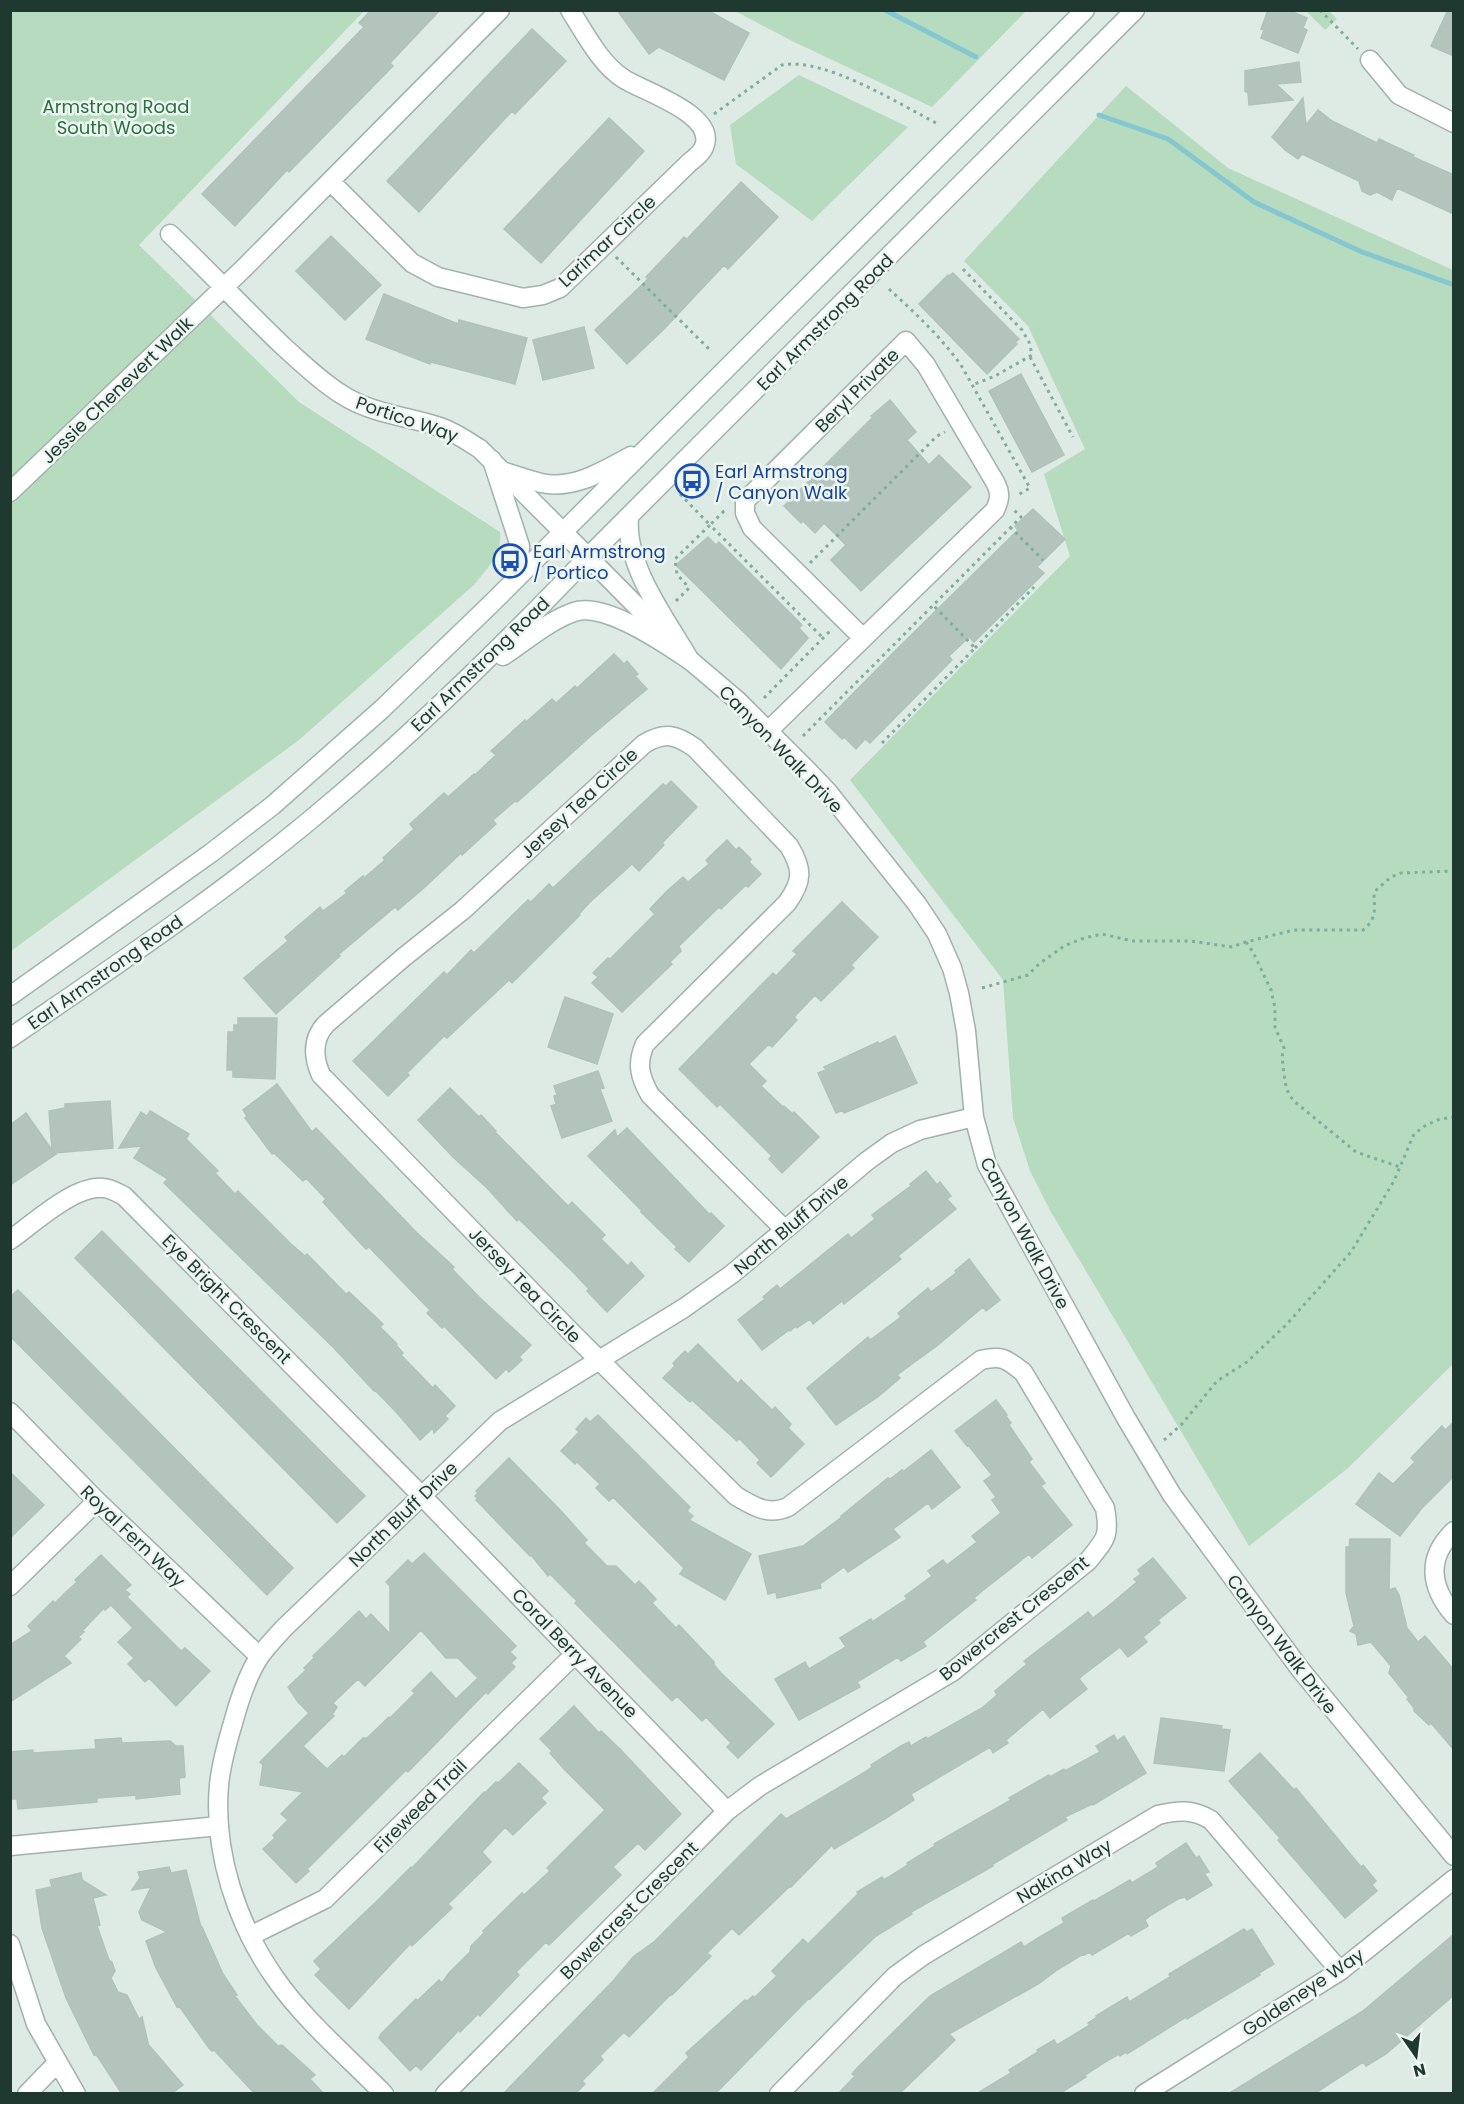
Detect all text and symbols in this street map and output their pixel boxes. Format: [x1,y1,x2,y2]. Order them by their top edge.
park label: Armstrong Road South Woods [43,94,189,140]
street label: Larimar Circle [553,189,661,293]
street label: Earl Armstrong Road [751,248,899,396]
street label: Jessie Chenevert Walk [36,310,199,469]
street label: Beryl Private [809,342,905,438]
street label: Portico Way [352,390,462,448]
place label: Earl Armstrong / Canyon Walk [715,459,848,505]
bus stop icon: Earl Armstrong / Canyon Walk [674,463,710,499]
place label: Earl Armstrong / Portico [533,539,666,585]
bus stop icon: Earl Armstrong / Portico [492,543,528,579]
street label: Earl Armstrong Road [405,591,555,737]
street label: Canyon Walk Drive [713,680,849,818]
street label: Jersey Tea Circle [515,742,643,864]
street label: Earl Armstrong Road [22,909,188,1035]
street label: Canyon Walk Drive [974,1153,1076,1313]
street label: North Bluff Drive [728,1170,854,1280]
street label: Jersey Tea Circle [463,1222,587,1348]
street label: Eye Bright Crescent [157,1229,297,1369]
street label: North Bluff Drive [343,1456,463,1572]
street label: Royal Fern Way [75,1479,191,1593]
street label: Bowercrest Crescent [934,1550,1094,1686]
street label: Canyon Walk Drive [1221,1569,1343,1719]
street label: Coral Berry Avenue [506,1583,644,1723]
street label: Fireweed Trail [368,1754,472,1858]
street label: Nakina Way [1012,1833,1116,1909]
street label: Bowercrest Crescent [554,1835,704,1985]
street label: Goldeneye Way [1237,1942,1369,2042]
north arrow [1386,2026,1446,2086]
text: N [1411,2057,1428,2083]

